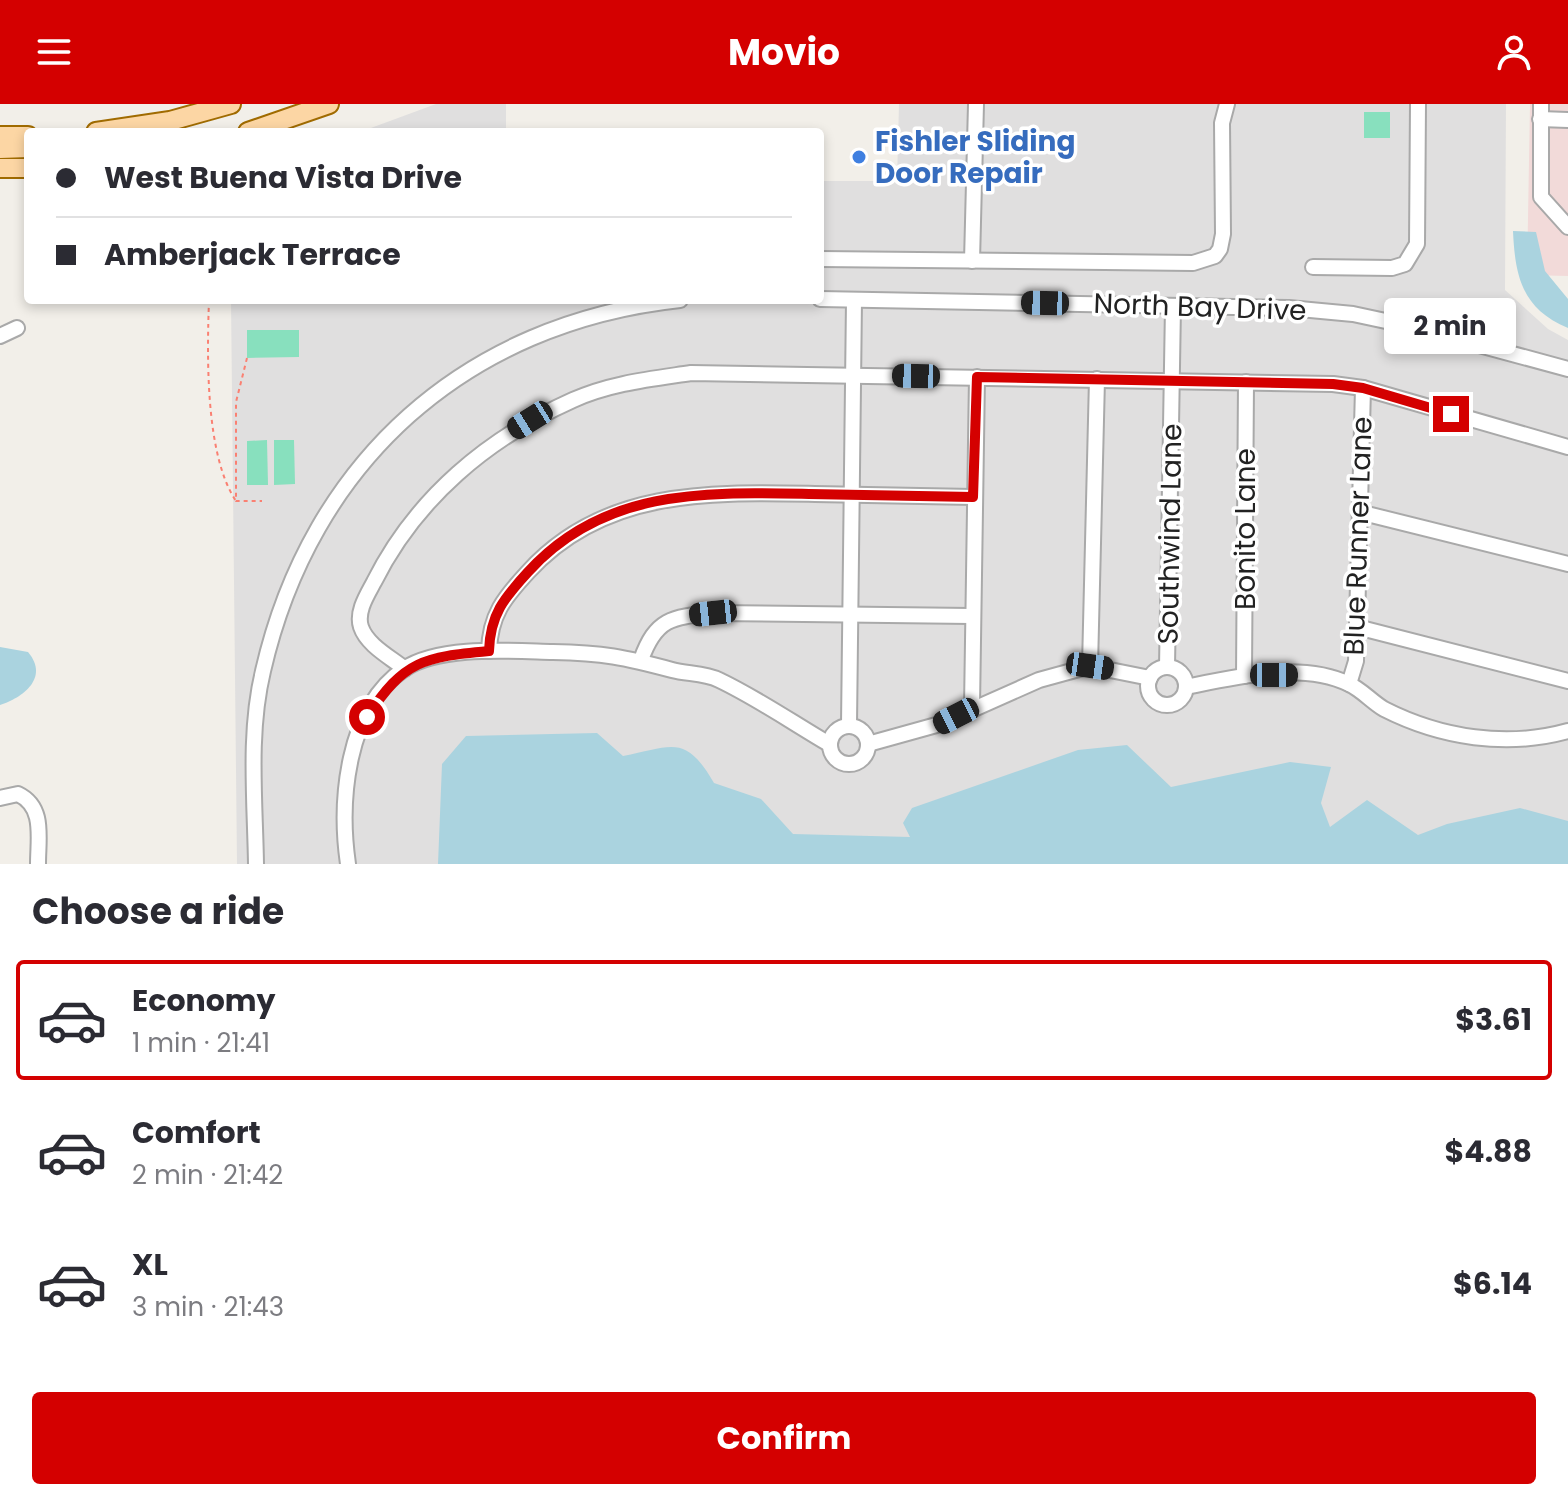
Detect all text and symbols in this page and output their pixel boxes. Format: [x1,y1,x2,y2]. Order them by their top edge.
text: Movio [728,27,840,78]
icon: menu [32,30,76,74]
icon: person [1492,30,1536,74]
place label: Fishler Sliding Door Repair [875,122,1075,193]
marker: Fishler Sliding Door Repair [850,148,868,166]
text: West Buena Vista Drive [104,156,462,199]
text: Amberjack Terrace [104,233,401,276]
street label: North Bay Drive [1093,284,1307,330]
car [1021,291,1069,315]
callout: 2 min [1385,298,1517,354]
text: 2 min [1413,308,1487,344]
car [892,364,940,388]
route end [1433,396,1469,432]
car [503,397,557,443]
street label: Blue Runner Lane [1334,416,1382,656]
street label: Southwind Lane [1149,423,1191,645]
street label: Bonito Lane [1226,448,1265,610]
car [688,599,738,627]
car [1065,651,1115,681]
car [1250,663,1298,687]
car [929,694,983,738]
route start [349,699,385,735]
text: Choose a ride [32,886,284,937]
text: Economy [132,979,276,1022]
icon: car [36,984,108,1056]
text: $3.61 [1455,998,1532,1041]
text: 1 min · 21:41 [132,1025,270,1061]
text: Comfort [132,1111,261,1154]
icon: car [36,1116,108,1188]
text: $4.88 [1445,1130,1532,1173]
text: 2 min · 21:42 [132,1157,283,1193]
text: XL [132,1243,168,1286]
icon: car [36,1248,108,1320]
text: $6.14 [1453,1262,1532,1305]
text: 3 min · 21:43 [132,1289,284,1325]
button: Confirm [32,1392,1536,1484]

